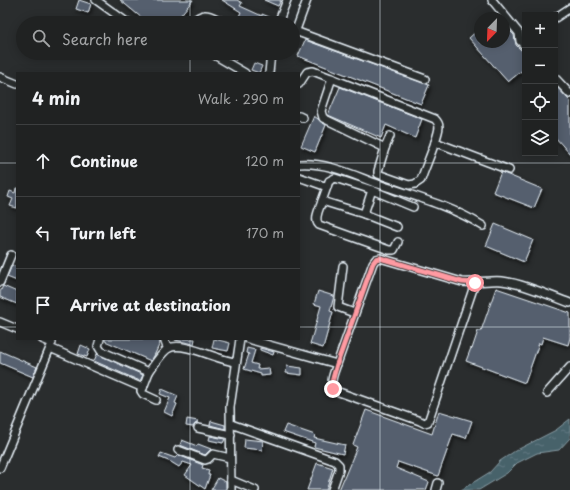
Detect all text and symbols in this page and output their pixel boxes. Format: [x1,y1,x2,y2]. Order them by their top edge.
north arrow [474,12,510,48]
map controls [522,12,558,156]
button: + [522,12,558,48]
search box [16,16,300,60]
icon: search [30,27,52,49]
text: Search here [62,27,148,50]
button: − [522,48,558,84]
button: locate [522,84,558,120]
text: 4 min [32,85,80,111]
text: Walk · 290 m [198,89,284,108]
button: layers [522,120,558,156]
text: Continue [70,149,138,172]
icon: ahead [32,150,54,172]
text: 120 m [245,151,284,170]
text: Turn left [70,221,136,244]
icon: left [32,222,54,244]
text: 170 m [246,223,284,242]
route start [466,274,484,292]
text: Arrive at destination [70,293,231,316]
icon: arrive [32,294,54,316]
route end [324,380,342,398]

